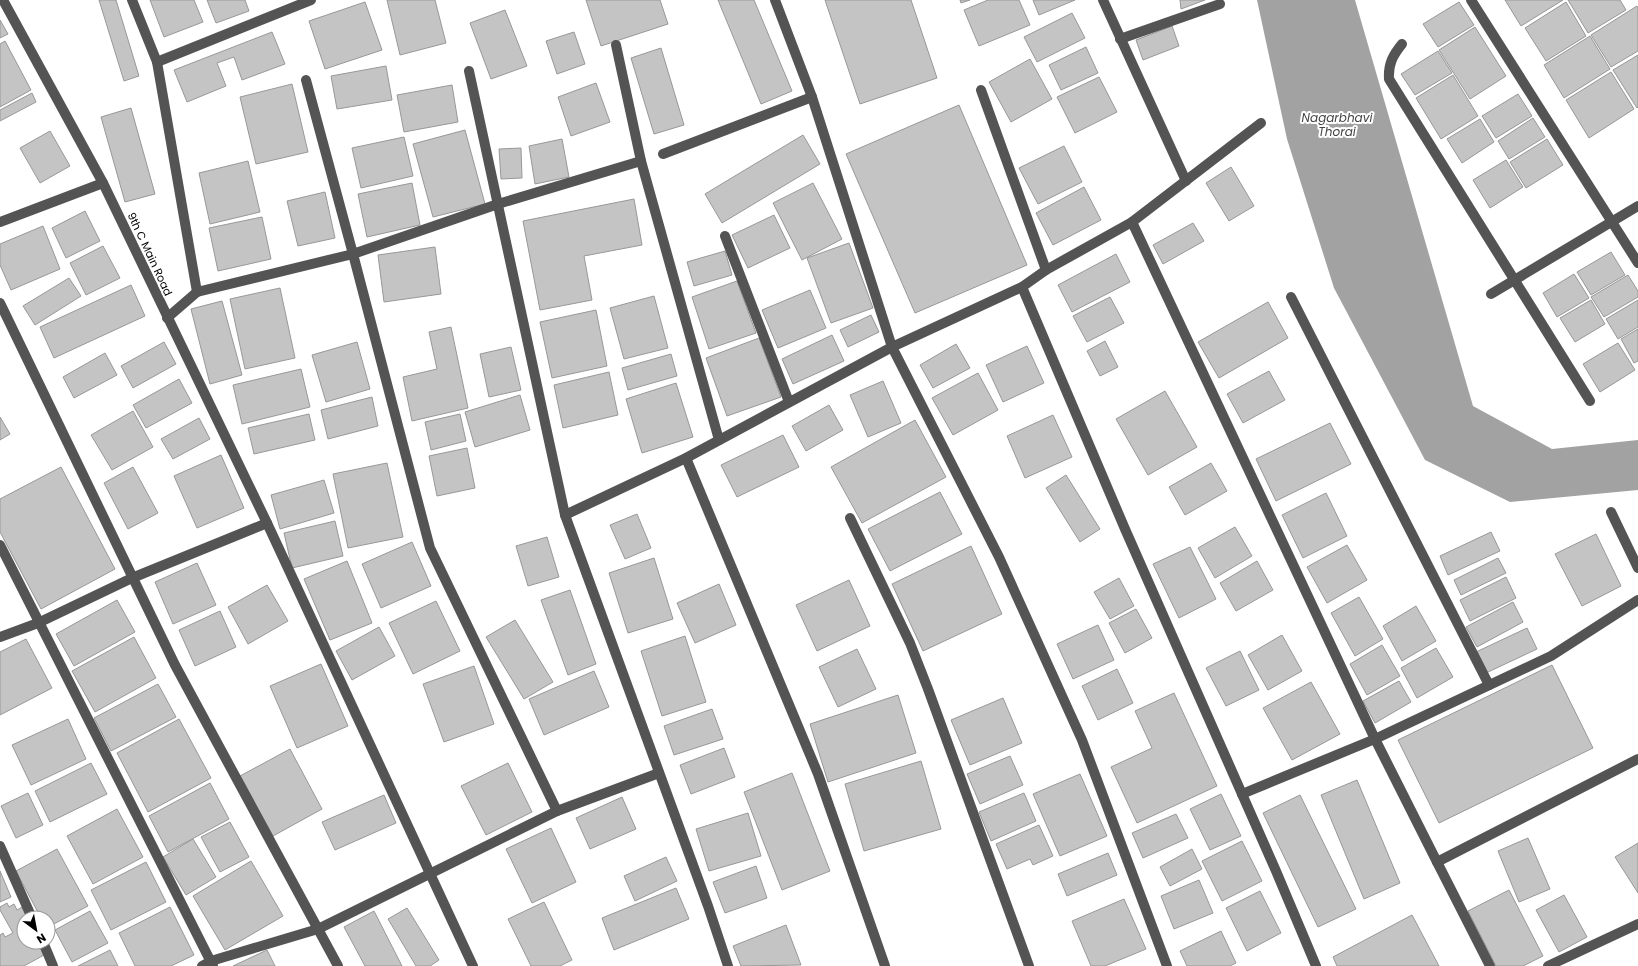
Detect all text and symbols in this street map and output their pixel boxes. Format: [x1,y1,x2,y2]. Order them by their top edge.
water label: Nagarbhavi Thorai [1302,109,1373,140]
street label: 9th C Main Road [124,210,176,298]
north arrow [16,910,56,950]
text: N [34,930,49,947]

